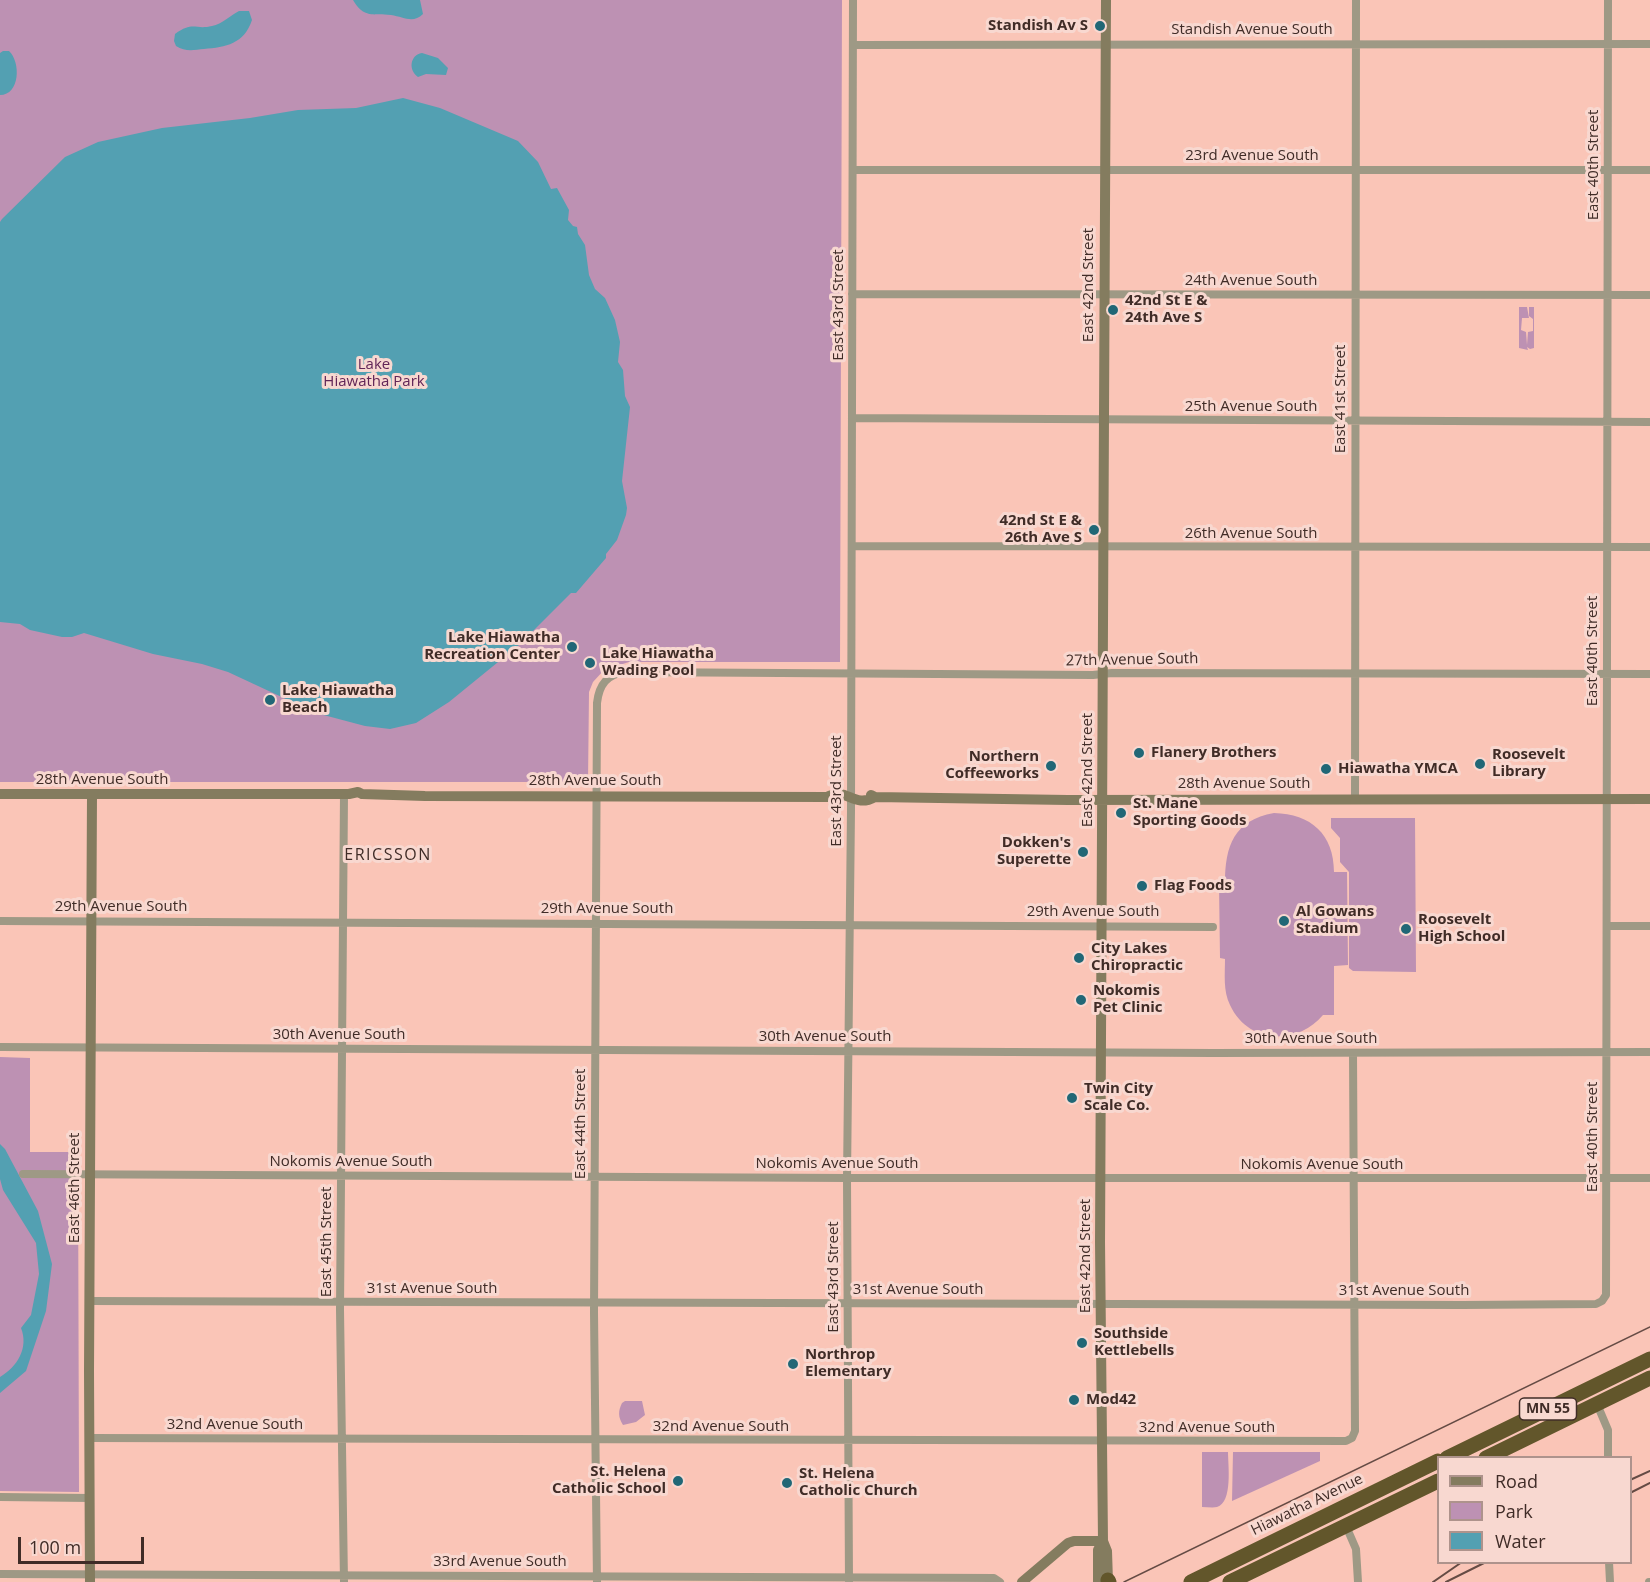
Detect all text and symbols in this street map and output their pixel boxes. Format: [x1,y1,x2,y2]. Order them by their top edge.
place label: Standish Av S [988,17,1088,35]
marker: Standish Av S [1093,19,1107,33]
street label: Standish Avenue South [1171,21,1333,39]
street label: East 40th Street [1585,110,1603,220]
street label: 23rd Avenue South [1185,147,1319,165]
street label: East 42nd Street [1080,228,1098,342]
street label: East 43rd Street [830,249,848,361]
street label: 24th Avenue South [1185,272,1317,290]
place label: 42nd St E & 24th Ave S [1125,292,1208,327]
marker: 42nd St E & 24th Ave S [1106,303,1120,317]
street label: East 41st Street [1332,345,1350,453]
park label: Lake Hiawatha Park [323,356,425,391]
street label: 25th Avenue South [1185,398,1317,416]
place label: 42nd St E & 26th Ave S [999,512,1082,547]
marker: 42nd St E & 26th Ave S [1087,523,1101,537]
street label: 26th Avenue South [1185,525,1317,543]
street label: East 40th Street [1584,596,1602,706]
place label: Lake Hiawatha Recreation Center [424,629,560,664]
marker: Lake Hiawatha Recreation Center [565,640,579,654]
place label: Lake Hiawatha Wading Pool [602,645,714,680]
street label: 27th Avenue South [1065,650,1199,670]
marker: Lake Hiawatha Wading Pool [583,656,597,670]
place label: Lake Hiawatha Beach [282,682,394,717]
marker: Lake Hiawatha Beach [263,693,277,707]
street label: East 42nd Street [1079,713,1097,827]
street label: East 43rd Street [828,735,846,847]
place label: Flanery Brothers [1151,744,1277,762]
marker: Flanery Brothers [1132,746,1146,760]
place label: Roosevelt Library [1492,746,1565,781]
place label: Northern Coffeeworks [945,748,1039,783]
marker: Roosevelt Library [1473,757,1487,771]
marker: Northern Coffeeworks [1044,759,1058,773]
place label: Hiawatha YMCA [1338,760,1458,778]
marker: Hiawatha YMCA [1319,762,1333,776]
street label: 28th Avenue South [36,771,168,789]
street label: 28th Avenue South [529,772,661,790]
street label: 28th Avenue South [1178,775,1310,793]
place label: St. Mane Sporting Goods [1133,795,1247,830]
marker: St. Mane Sporting Goods [1114,806,1128,820]
place label: Dokken's Superette [997,834,1071,869]
district label: ERICSSON [344,845,432,865]
marker: Dokken's Superette [1076,845,1090,859]
place label: Flag Foods [1154,877,1232,895]
marker: Flag Foods [1135,879,1149,893]
street label: 29th Avenue South [55,898,187,916]
street label: 29th Avenue South [541,900,673,918]
street label: 29th Avenue South [1027,903,1159,921]
place label: Al Gowans Stadium [1296,903,1374,938]
place label: Roosevelt High School [1418,911,1505,946]
marker: Al Gowans Stadium [1277,914,1291,928]
marker: Roosevelt High School [1399,922,1413,936]
place label: City Lakes Chiropractic [1091,940,1183,975]
marker: City Lakes Chiropractic [1072,951,1086,965]
place label: Nokomis Pet Clinic [1093,982,1163,1017]
marker: Nokomis Pet Clinic [1074,993,1088,1007]
street label: 30th Avenue South [273,1026,405,1044]
street label: 30th Avenue South [759,1028,891,1046]
street label: 30th Avenue South [1245,1030,1377,1048]
street label: East 44th Street [572,1069,590,1179]
place label: Twin City Scale Co. [1084,1080,1153,1115]
street label: East 40th Street [1584,1082,1602,1192]
marker: Twin City Scale Co. [1065,1091,1079,1105]
street label: East 46th Street [66,1133,84,1243]
street label: Nokomis Avenue South [269,1153,433,1171]
street label: Nokomis Avenue South [755,1155,919,1173]
street label: Nokomis Avenue South [1240,1156,1404,1174]
street label: East 45th Street [318,1187,336,1297]
street label: East 42nd Street [1077,1199,1095,1313]
street label: East 43rd Street [825,1221,843,1333]
street label: 31st Avenue South [367,1280,497,1298]
street label: 31st Avenue South [853,1281,983,1299]
street label: 31st Avenue South [1339,1282,1469,1300]
place label: Southside Kettlebells [1094,1325,1174,1360]
marker: Southside Kettlebells [1075,1336,1089,1350]
place label: Northrop Elementary [805,1346,891,1381]
marker: Northrop Elementary [786,1357,800,1371]
place label: Mod42 [1086,1391,1136,1409]
marker: Mod42 [1067,1393,1081,1407]
road number: MN 55 [1520,1398,1576,1420]
street label: 32nd Avenue South [167,1416,303,1434]
street label: 32nd Avenue South [653,1418,789,1436]
street label: 32nd Avenue South [1139,1419,1275,1437]
legend [1437,1456,1632,1564]
place label: St. Helena Catholic School [552,1463,666,1498]
place label: St. Helena Catholic Church [799,1465,918,1500]
text: Road [1495,1469,1538,1493]
street label: Hiawatha Avenue [1248,1470,1366,1540]
marker: St. Helena Catholic School [671,1474,685,1488]
marker: St. Helena Catholic Church [780,1476,794,1490]
text: Park [1495,1499,1533,1523]
scale bar [21,1525,147,1563]
text: Water [1495,1529,1546,1553]
text: 100 m [29,1535,81,1559]
street label: 33rd Avenue South [433,1553,567,1571]

